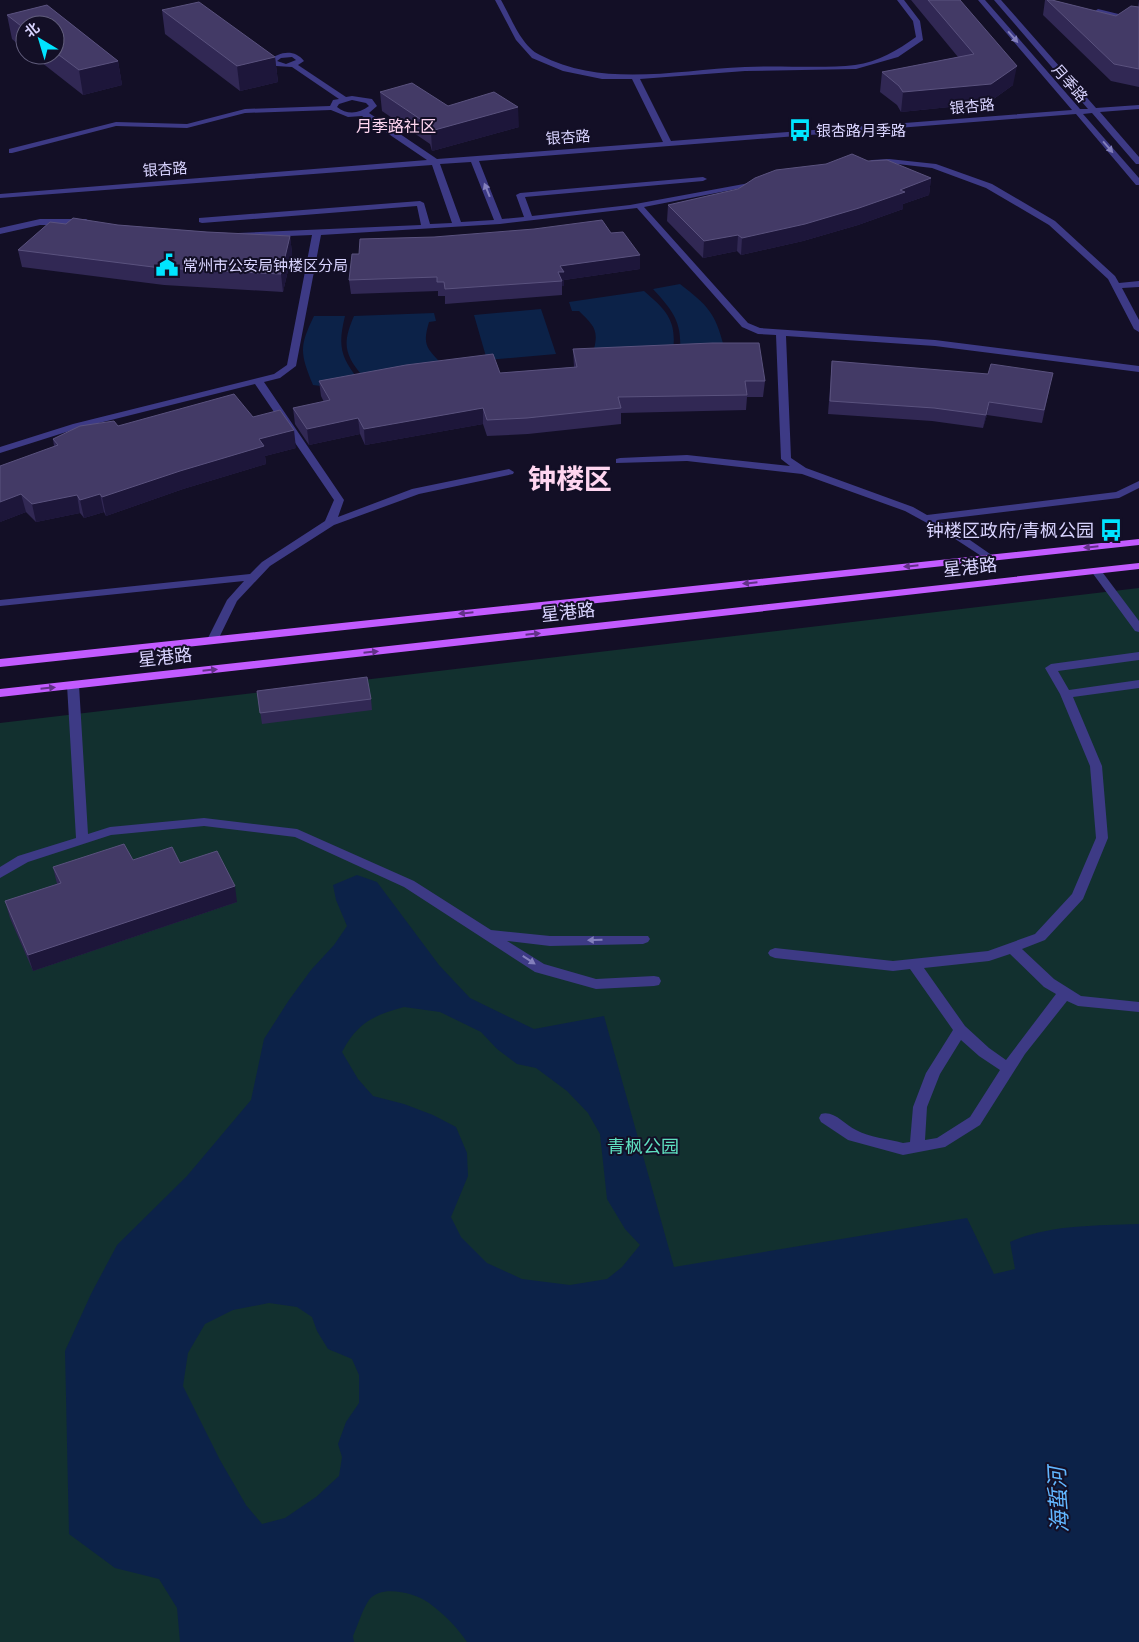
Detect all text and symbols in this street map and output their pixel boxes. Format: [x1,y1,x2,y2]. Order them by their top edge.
north arrow [15,15,65,65]
text: 北 [22,19,42,40]
one-way arrow [1007,30,1018,43]
street label: 月季路 [1049,60,1091,106]
street label: 银杏路 [949,96,995,116]
district label: 月季路社区 [356,117,436,135]
bus stop icon: 银杏路月季路 [787,117,813,143]
place label: 银杏路月季路 [816,122,906,139]
street label: 银杏路 [545,127,591,147]
one-way arrow [1102,141,1114,153]
street label: 银杏路 [142,159,188,179]
one-way arrow [482,183,490,197]
public building icon: 常州市公安局钟楼区分局 [154,252,180,278]
place label: 常州市公安局钟楼区分局 [183,257,348,274]
district label: 钟楼区 [528,463,612,495]
bus stop icon: 钟楼区政府/青枫公园 [1098,517,1124,543]
place label: 钟楼区政府/青枫公园 [926,520,1094,541]
one-way arrow [1082,543,1098,551]
street label: 星港路 [942,554,998,580]
one-way arrow [903,562,919,570]
one-way arrow [742,579,758,587]
street label: 星港路 [540,599,596,625]
one-way arrow [458,609,474,617]
one-way arrow [525,630,541,638]
street label: 星港路 [137,644,193,670]
one-way arrow [364,648,380,656]
one-way arrow [202,666,218,674]
one-way arrow [41,684,57,692]
one-way arrow [586,937,602,945]
one-way arrow [522,955,535,965]
park label: 青枫公园 [607,1136,679,1157]
water label: 海蜇河 [1043,1462,1073,1534]

